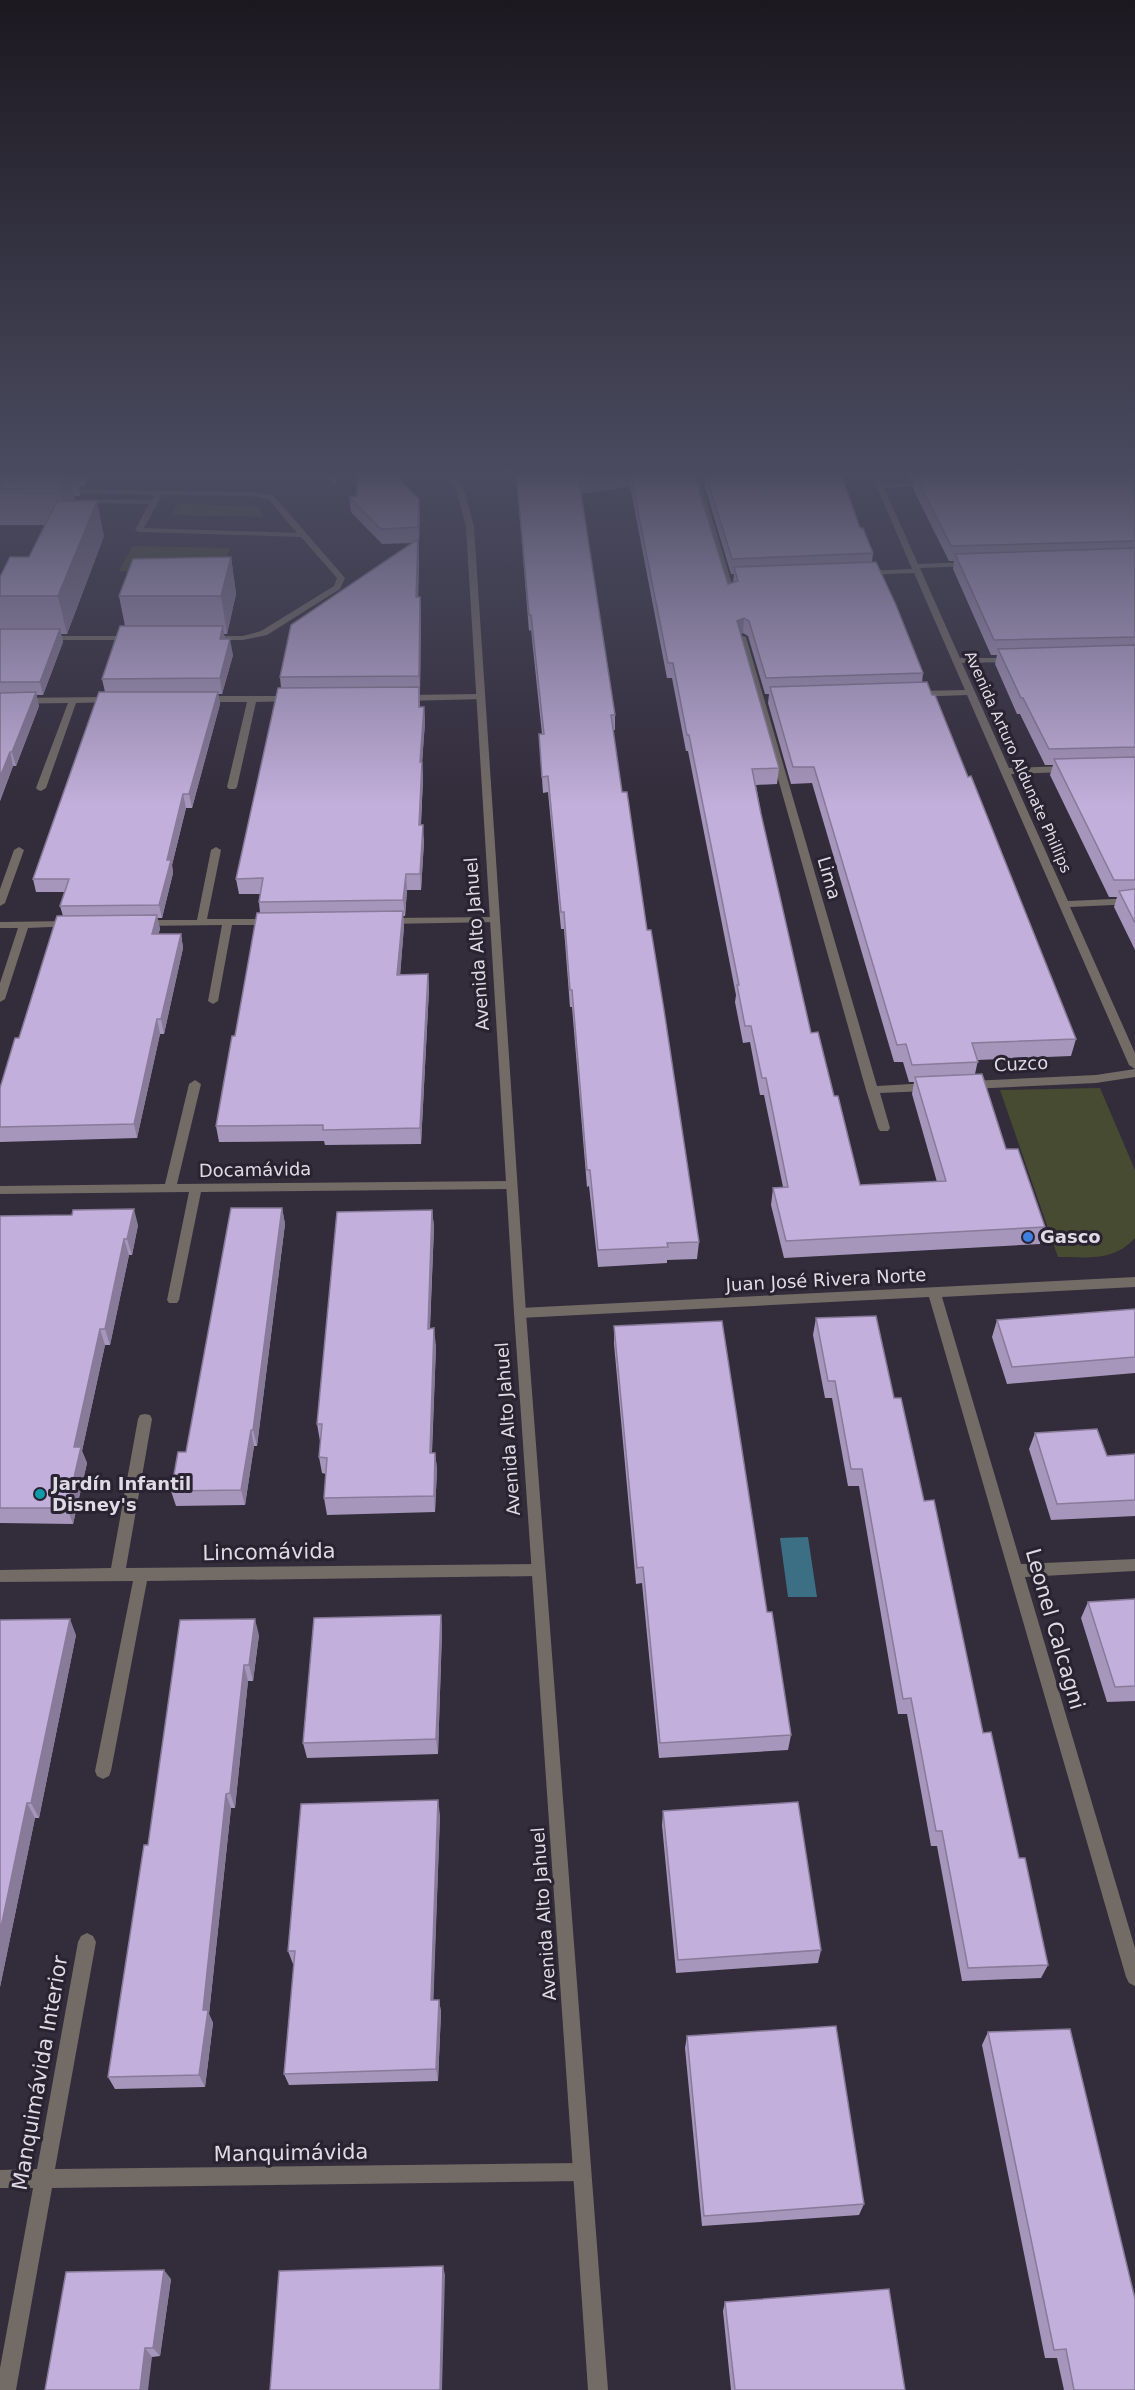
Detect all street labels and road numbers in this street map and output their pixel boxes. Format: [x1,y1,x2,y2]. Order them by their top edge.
street label: Avenida Arturo Aldunate Phillips [961,648,1075,876]
street label: Lima [813,854,846,902]
street label: Avenida Alto Jahuel [460,857,493,1032]
street label: Cuzco [993,1052,1049,1075]
street label: Docamávida [199,1158,311,1181]
street label: Juan José Rivera Norte [724,1264,927,1295]
street label: Avenida Alto Jahuel [491,1342,524,1517]
street label: Lincomávida [202,1539,336,1565]
street label: Leonel Calcagni [1021,1546,1089,1712]
street label: Avenida Alto Jahuel [527,1827,560,2002]
street label: Manquimávida Interior [8,1953,73,2192]
street label: Manquimávida [214,2140,368,2166]

